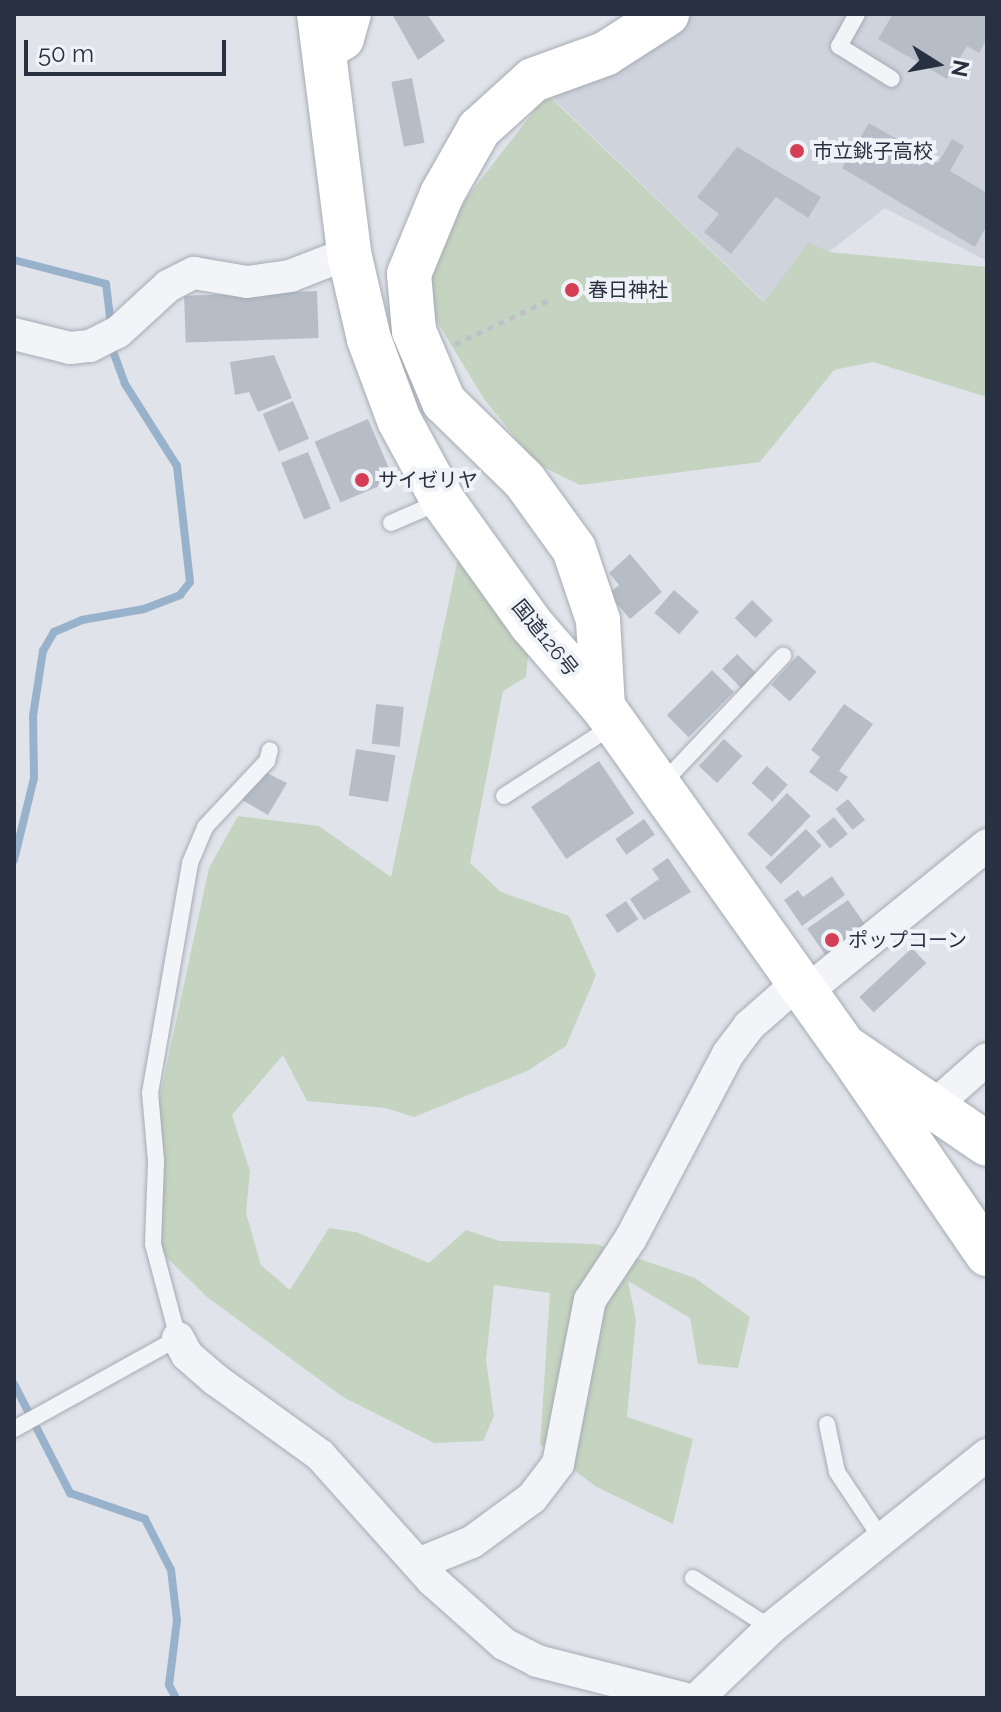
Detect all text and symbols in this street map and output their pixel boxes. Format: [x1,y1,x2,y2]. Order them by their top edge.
scale bar [28,24,230,74]
north arrow [897,24,977,104]
text: 50 m [38,39,94,68]
text: N [946,58,975,79]
place label: 市立銚子高校 [813,139,933,163]
marker: 市立銚子高校 [788,142,806,160]
place label: 春日神社 [588,278,668,302]
marker: 春日神社 [563,281,581,299]
place label: サイゼリヤ [378,468,478,492]
marker: サイゼリヤ [353,471,371,489]
street label: 国道126号 [507,595,583,681]
place label: ポップコーン [848,928,968,952]
marker: ポップコーン [823,931,841,949]

